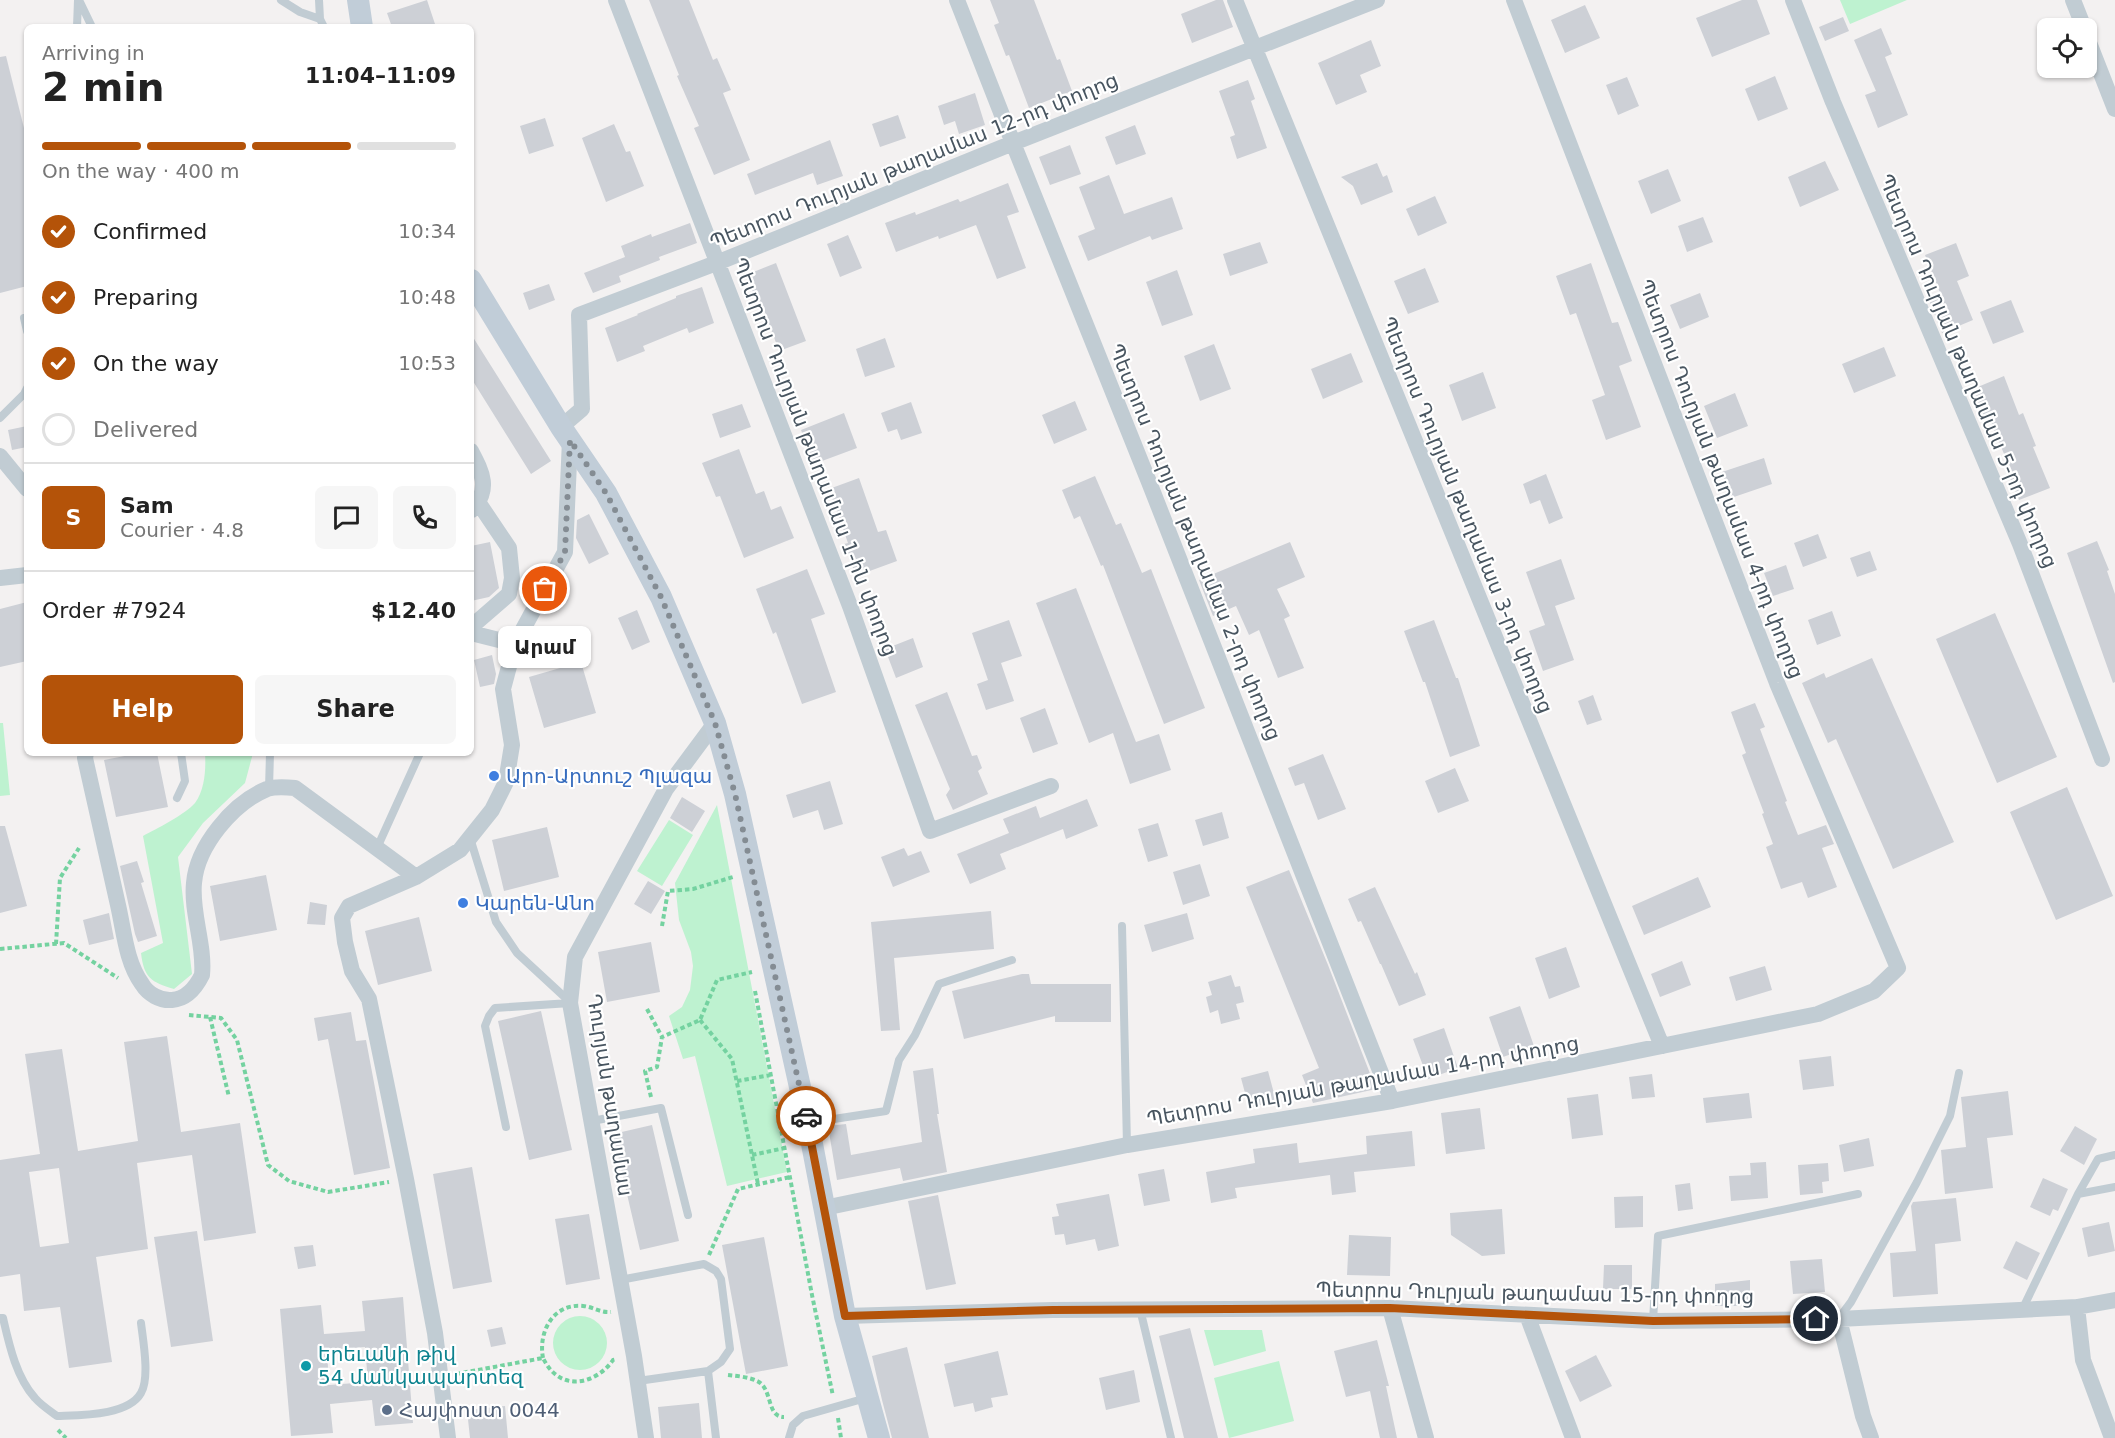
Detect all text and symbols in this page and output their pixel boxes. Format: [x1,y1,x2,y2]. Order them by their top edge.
map controls [2037,18,2097,78]
button: locate [2037,18,2097,78]
text: Arriving in [42,41,145,65]
text: 11:04–11:09 [305,63,456,88]
text: 2 min [42,65,164,110]
street label: Պետրոս Դուրյան թաղամաս 12-րդ փողոց [706,68,1122,254]
text: On the way · 400 m [42,159,240,183]
street label: Պետրոս Դուրյան թաղամաս 5-րդ փողոց [1874,170,2062,572]
icon: check [42,215,75,248]
text: Confirmed [93,219,207,244]
text: 10:34 [398,219,456,243]
street label: Պետրոս Դուրյան թաղամաս 1-ին փողոց [728,254,902,660]
street label: Պետրոս Դուրյան թաղամաս 4-րդ փողոց [1634,276,1808,682]
icon: check [42,281,75,314]
text: Preparing [93,285,199,310]
text: 10:48 [398,285,456,309]
street label: Պետրոս Դուրյան թաղամաս 3-րդ փողոց [1376,313,1558,717]
street label: Պետրոս Դուրյան թաղամաս 2-րդ փողոց [1104,340,1286,744]
icon: check [42,347,75,380]
text: On the way [93,351,219,376]
text: 10:53 [398,351,456,375]
text: Delivered [93,417,198,442]
button: chat [315,486,378,549]
button: phone [393,486,456,549]
text: Sam [120,493,174,518]
text: S [66,505,81,530]
text: Courier · 4.8 [120,518,244,542]
pin [519,563,570,614]
icon: bag [528,572,561,605]
text: Order #7924 [42,598,186,623]
text: $12.40 [371,598,456,623]
callout: Արամ [498,625,592,667]
text: Արամ [514,635,575,659]
button: Help [42,675,243,744]
button: Share [255,675,456,744]
place label: Արո-Արտուշ Պլազա [506,764,712,788]
marker: Արո-Արտուշ Պլազա [487,769,501,783]
place label: Կարեն-Անո [475,891,595,915]
marker: Կարեն-Անո [456,896,470,910]
street label: Դուրյան թաղամաս [582,992,638,1198]
street label: Պետրոս Դուրյան թաղամաս 14-րդ փողոց [1145,1031,1581,1131]
courier [776,1086,836,1146]
icon: car [790,1100,823,1133]
street label: Պետրոս Դուրյան թաղամաս 15-րդ փողոց [1316,1277,1754,1309]
pin [1790,1293,1841,1344]
icon: home [1799,1302,1832,1335]
place label: երեւանի թիվ 54 մանկապարտեզ [318,1342,524,1389]
marker: երեւանի թիվ 54 մանկապարտեզ [299,1359,313,1373]
place label: Հայփոստ 0044 [399,1398,560,1422]
marker: Հայփոստ 0044 [380,1403,394,1417]

